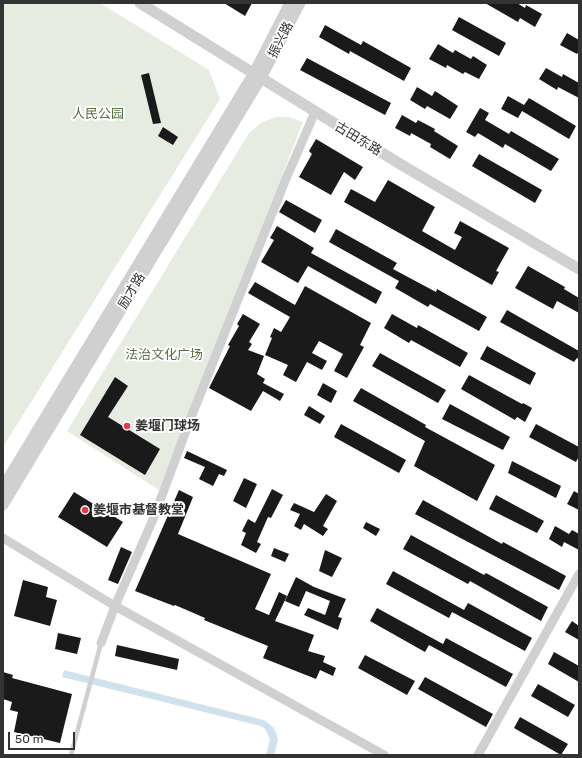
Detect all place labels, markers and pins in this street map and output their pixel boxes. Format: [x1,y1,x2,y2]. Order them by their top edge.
place label: 姜堰门球场 [135,418,200,434]
marker: 姜堰门球场 [122,421,132,431]
place label: 姜堰市基督教堂 [93,502,184,518]
marker: 姜堰市基督教堂 [80,505,90,515]

